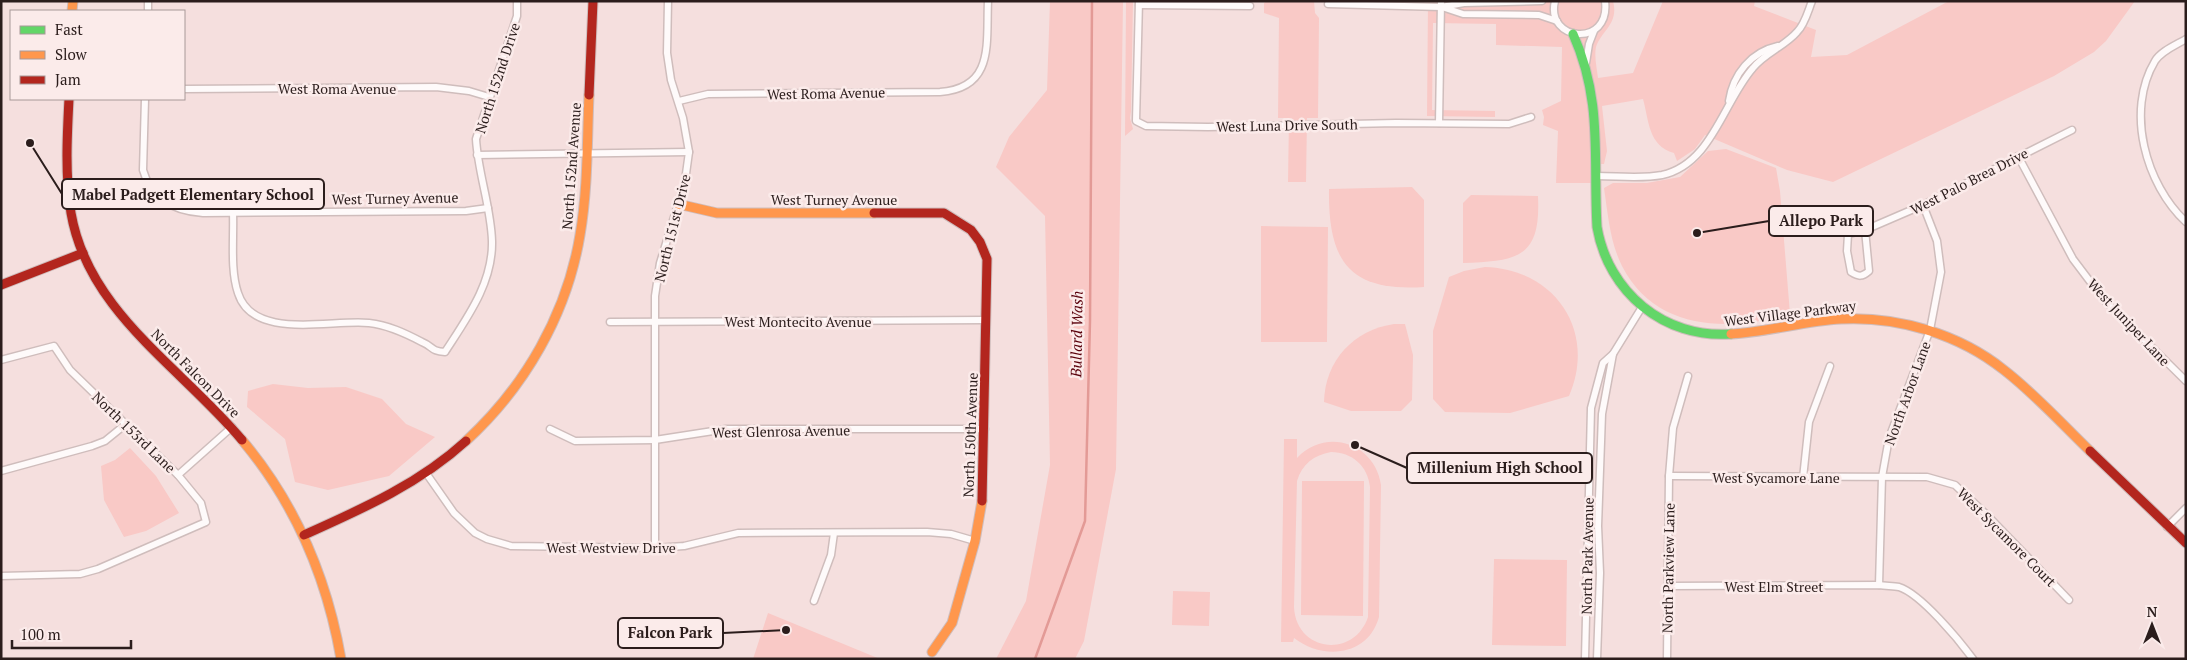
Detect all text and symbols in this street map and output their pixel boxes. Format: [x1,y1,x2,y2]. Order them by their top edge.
legend [10,10,185,100]
text: Fast [55,19,83,39]
street label: North 152nd Drive [470,20,524,136]
text: Slow [55,44,88,64]
text: Jam [55,69,81,89]
street label: West Roma Avenue [278,79,396,98]
street label: West Roma Avenue [767,82,885,104]
street label: North 152nd Avenue [557,102,585,230]
street label: West Luna Drive South [1216,114,1358,136]
street label: West Palo Brea Drive [1907,143,2031,219]
street label: North 151st Drive [649,172,695,284]
callout: Mabel Padgett Elementary School [62,179,324,209]
text: Mabel Padgett Elementary School [72,184,314,204]
street label: West Turney Avenue [332,187,458,209]
street label: West Turney Avenue [771,190,897,209]
callout: Allepo Park [1769,206,1873,236]
text: Allepo Park [1779,210,1863,230]
street label: West Juniper Lane [2083,274,2175,370]
water label: Bullard Wash [1065,290,1087,379]
street label: West Village Parkway [1723,295,1858,331]
street label: West Montecito Avenue [725,312,871,331]
street label: North Falcon Drive [147,324,245,422]
street label: North Arbor Lane [1879,338,1935,448]
street label: North 150th Avenue [958,372,982,498]
street label: North 153rd Lane [88,387,180,477]
street label: West Glenrosa Avenue [712,420,850,442]
callout: Millenium High School [1407,453,1592,483]
text: Millenium High School [1417,457,1583,477]
street label: West Sycamore Lane [1712,468,1840,487]
street label: West Sycamore Court [1953,483,2061,591]
street label: North Park Avenue [1576,497,1598,615]
street label: North Parkview Lane [1657,503,1679,633]
street label: West Westview Drive [546,538,676,557]
street label: West Elm Street [1724,577,1824,596]
north arrow [2127,600,2177,650]
text: N [2147,602,2158,621]
scale bar [12,618,131,650]
callout: Falcon Park [618,618,723,648]
text: Falcon Park [628,622,713,642]
text: 100 m [20,624,61,644]

